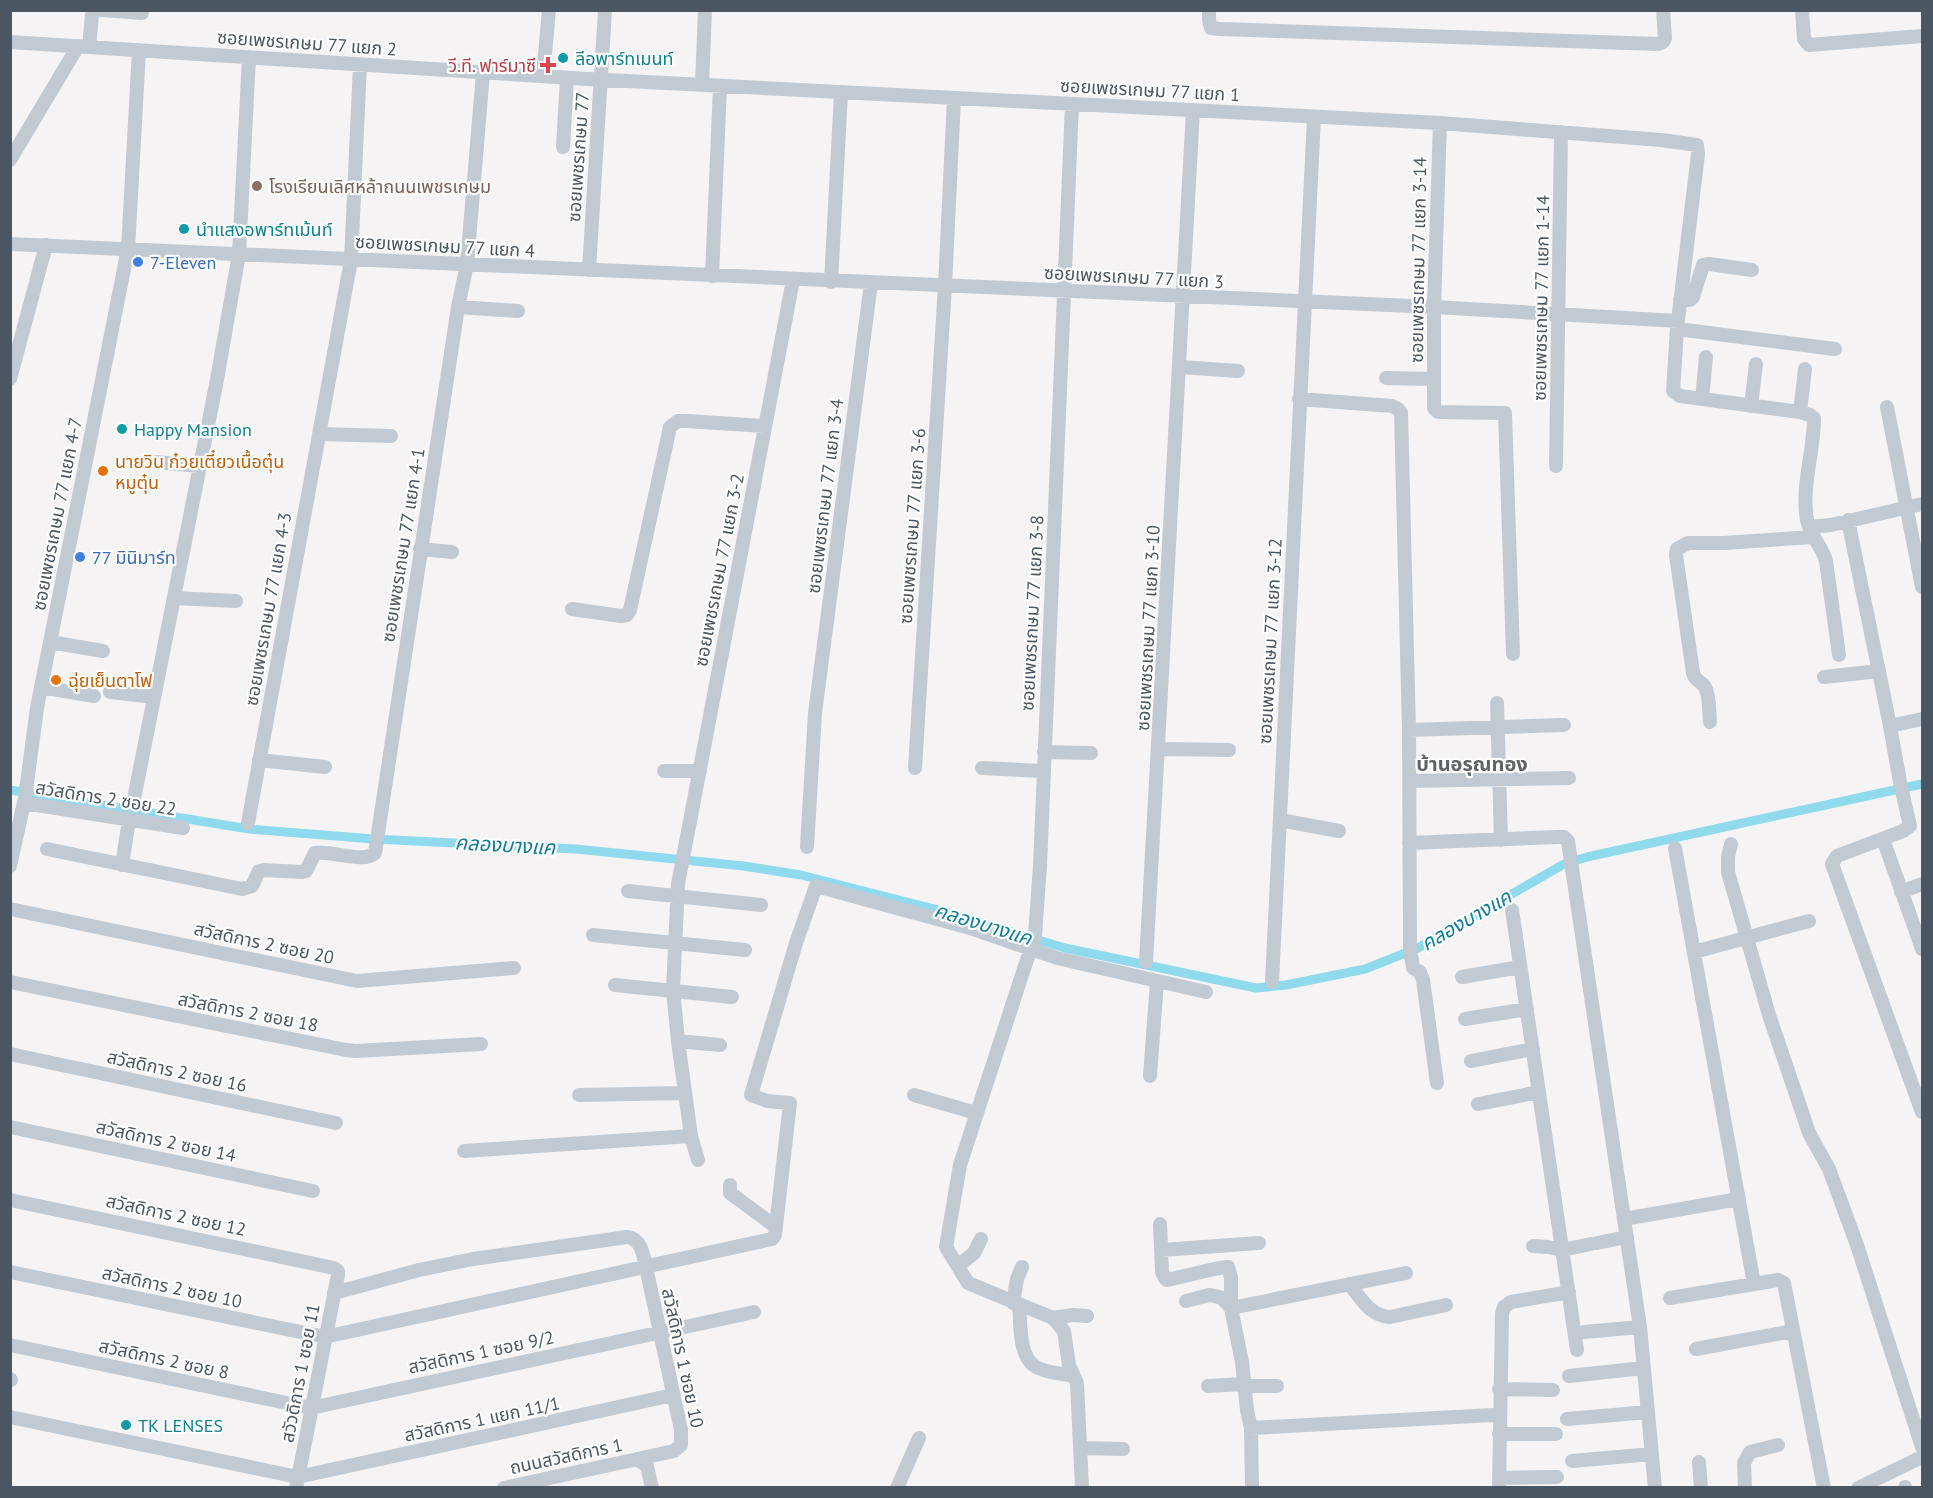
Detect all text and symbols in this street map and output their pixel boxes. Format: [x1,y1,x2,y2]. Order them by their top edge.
street label: ซอยเพชรเกษม 77 แยก 2 [216,25,398,61]
place label: ลีอพาร์ทเมนท์ [575,47,674,70]
marker: ลีอพาร์ทเมนท์ [556,51,570,65]
place label: วี.ที. ฟาร์มาซี [447,54,536,77]
marker: วี.ที. ฟาร์มาซี [541,58,555,72]
street label: ซอยเพชรเกษม 77 แยก 1 [1060,74,1240,106]
street label: ซอยเพชรเกษม 77 [562,91,594,223]
street label: ซอยเพชรเกษม 77 แยก 3-14 [1405,157,1431,363]
place label: โรงเรียนเลิศหล้าถนนเพชรเกษม [269,175,491,198]
marker: โรงเรียนเลิศหล้าถนนเพชรเกษม [250,179,264,193]
street label: ซอยเพชรเกษม 77 แยก 1-14 [1528,195,1554,401]
place label: นำแสงอพาร์ทเม้นท์ [196,218,333,241]
marker: นำแสงอพาร์ทเม้นท์ [177,222,191,236]
street label: ซอยเพชรเกษม 77 แยก 4 [355,230,536,262]
place label: 7-Eleven [150,251,216,274]
marker: 7-Eleven [131,255,145,269]
street label: ซอยเพชรเกษม 77 แยก 3 [1044,261,1224,293]
street label: ซอยเพชรเกษม 77 แยก 3-4 [802,397,848,595]
street label: ซอยเพชรเกษม 77 แยก 4-7 [27,415,87,613]
place label: Happy Mansion [134,418,252,441]
marker: Happy Mansion [115,422,129,436]
street label: ซอยเพชรเกษม 77 แยก 3-6 [894,427,930,625]
street label: ซอยเพชรเกษม 77 แยก 4-1 [376,446,430,644]
place label: นายวิน ก๋วยเตี๋ยวเนื้อตุ๋น หมูตุ๋น [115,449,284,495]
marker: นายวิน ก๋วยเตี๋ยวเนื้อตุ๋น หมูตุ๋น [96,464,110,478]
street label: ซอยเพชรเกษม 77 แยก 3-2 [689,471,749,669]
street label: ซอยเพชรเกษม 77 แยก 4-3 [240,510,296,708]
street label: ซอยเพชรเกษม 77 แยก 3-8 [1015,514,1049,712]
street label: ซอยเพชรเกษม 77 แยก 3-10 [1131,524,1165,731]
street label: ซอยเพชรเกษม 77 แยก 3-12 [1253,538,1287,744]
place label: 77 มินิมาร์ท [92,546,176,569]
marker: 77 มินิมาร์ท [73,550,87,564]
place label: ฉุ่ยเย็นตาโฟ [68,669,152,692]
marker: ฉุ่ยเย็นตาโฟ [49,673,63,687]
district label: บ้านอรุณทอง [1416,751,1528,777]
street label: สวัสดิการ 2 ซอย 22 [34,776,178,820]
water label: คลองบางแค [454,829,556,861]
water label: คลองบางแค [1416,883,1517,956]
water label: คลองบางแค [931,897,1035,951]
street label: สวัสดิการ 2 ซอย 20 [192,917,336,969]
street label: สวัสดิการ 2 ซอย 18 [176,987,320,1037]
street label: สวัสดิการ 2 ซอย 16 [105,1045,249,1097]
street label: สวัสดิการ 2 ซอย 14 [94,1115,238,1167]
street label: สวัสดิการ 2 ซอย 12 [104,1189,248,1241]
street label: สวัสดิการ 2 ซอย 10 [100,1261,244,1313]
street label: สวัสดิการ 1 ซอย 10 [657,1286,709,1430]
street label: สวัวดิการ 1 ซอย 11 [275,1302,325,1444]
street label: สวัสดิการ 1 ซอย 9/2 [406,1325,556,1379]
street label: สวัสดิการ 2 ซอย 8 [97,1334,231,1384]
street label: สวัสดิการ 1 แยก 11/1 [402,1391,562,1447]
place label: TK LENSES [138,1414,223,1437]
marker: TK LENSES [119,1418,133,1432]
street label: ถนนสวัสดิการ 1 [507,1433,625,1479]

